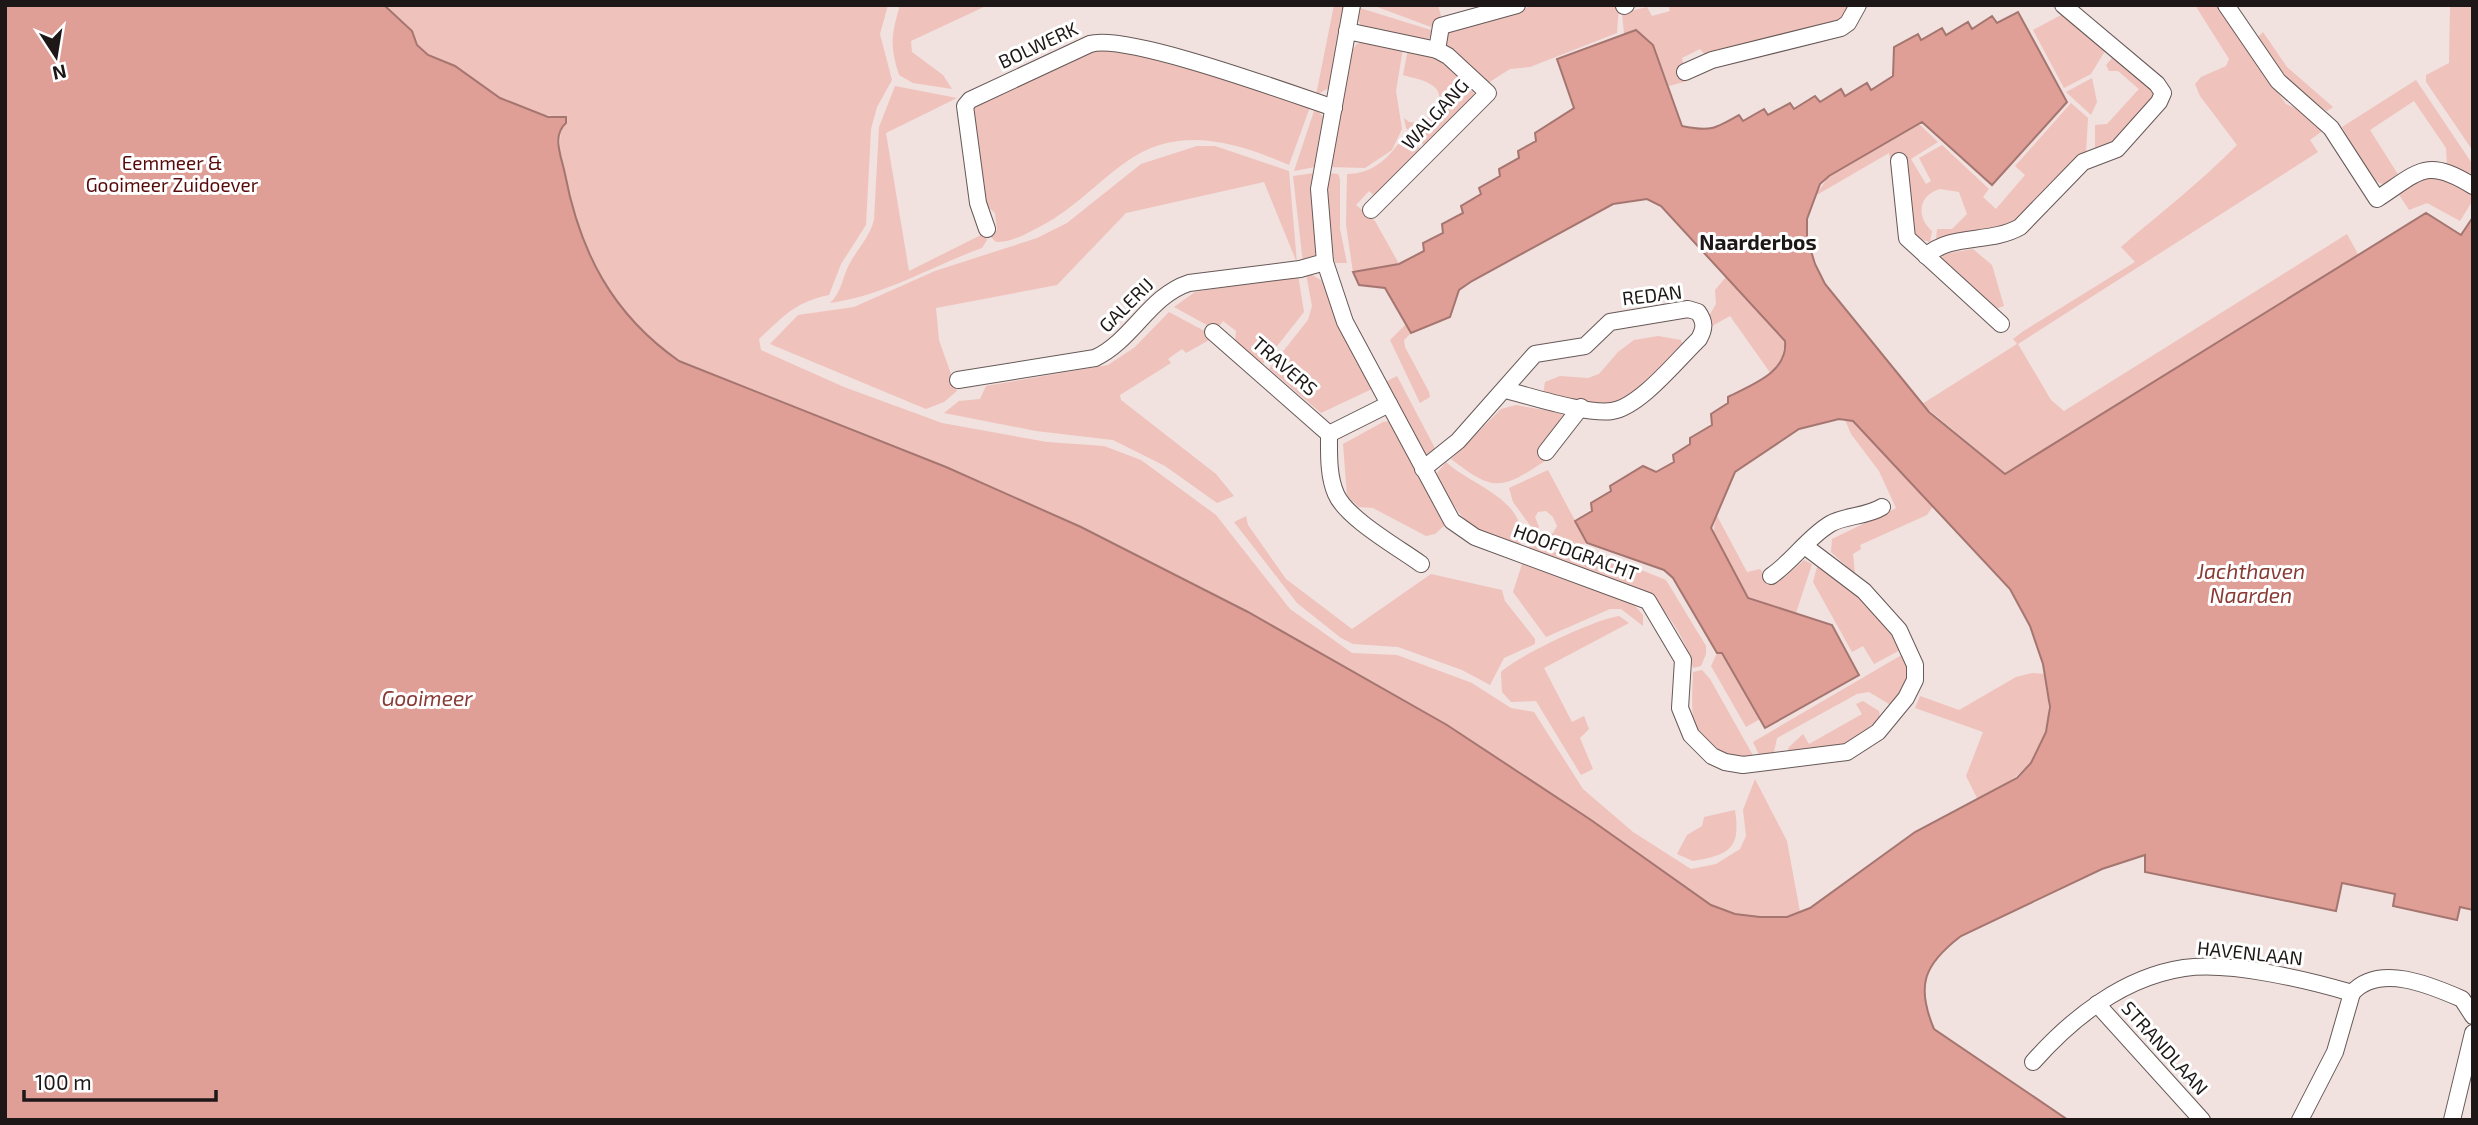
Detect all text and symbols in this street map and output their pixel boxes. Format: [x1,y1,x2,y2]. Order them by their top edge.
street label: BOLWERK [994,16,1081,73]
north arrow [21,21,91,91]
text: N [51,60,69,86]
street label: WALGANG [1396,74,1473,154]
park label: Eemmeer & Gooimeer Zuidoever [86,151,259,196]
district label: Naarderbos [1699,229,1817,254]
street label: GALERIJ [1094,273,1158,337]
street label: REDAN [1621,279,1683,310]
street label: TRAVERS [1248,331,1323,400]
street label: HOOFDGRACHT [1511,518,1642,585]
water label: Jachthaven Naarden [2196,558,2305,607]
water label: Gooimeer [381,685,473,710]
street label: HAVENLAAN [2196,936,2304,969]
street label: STRANDLAAN [2117,996,2213,1099]
scale bar [24,1058,217,1102]
text: 100 m [35,1069,92,1094]

